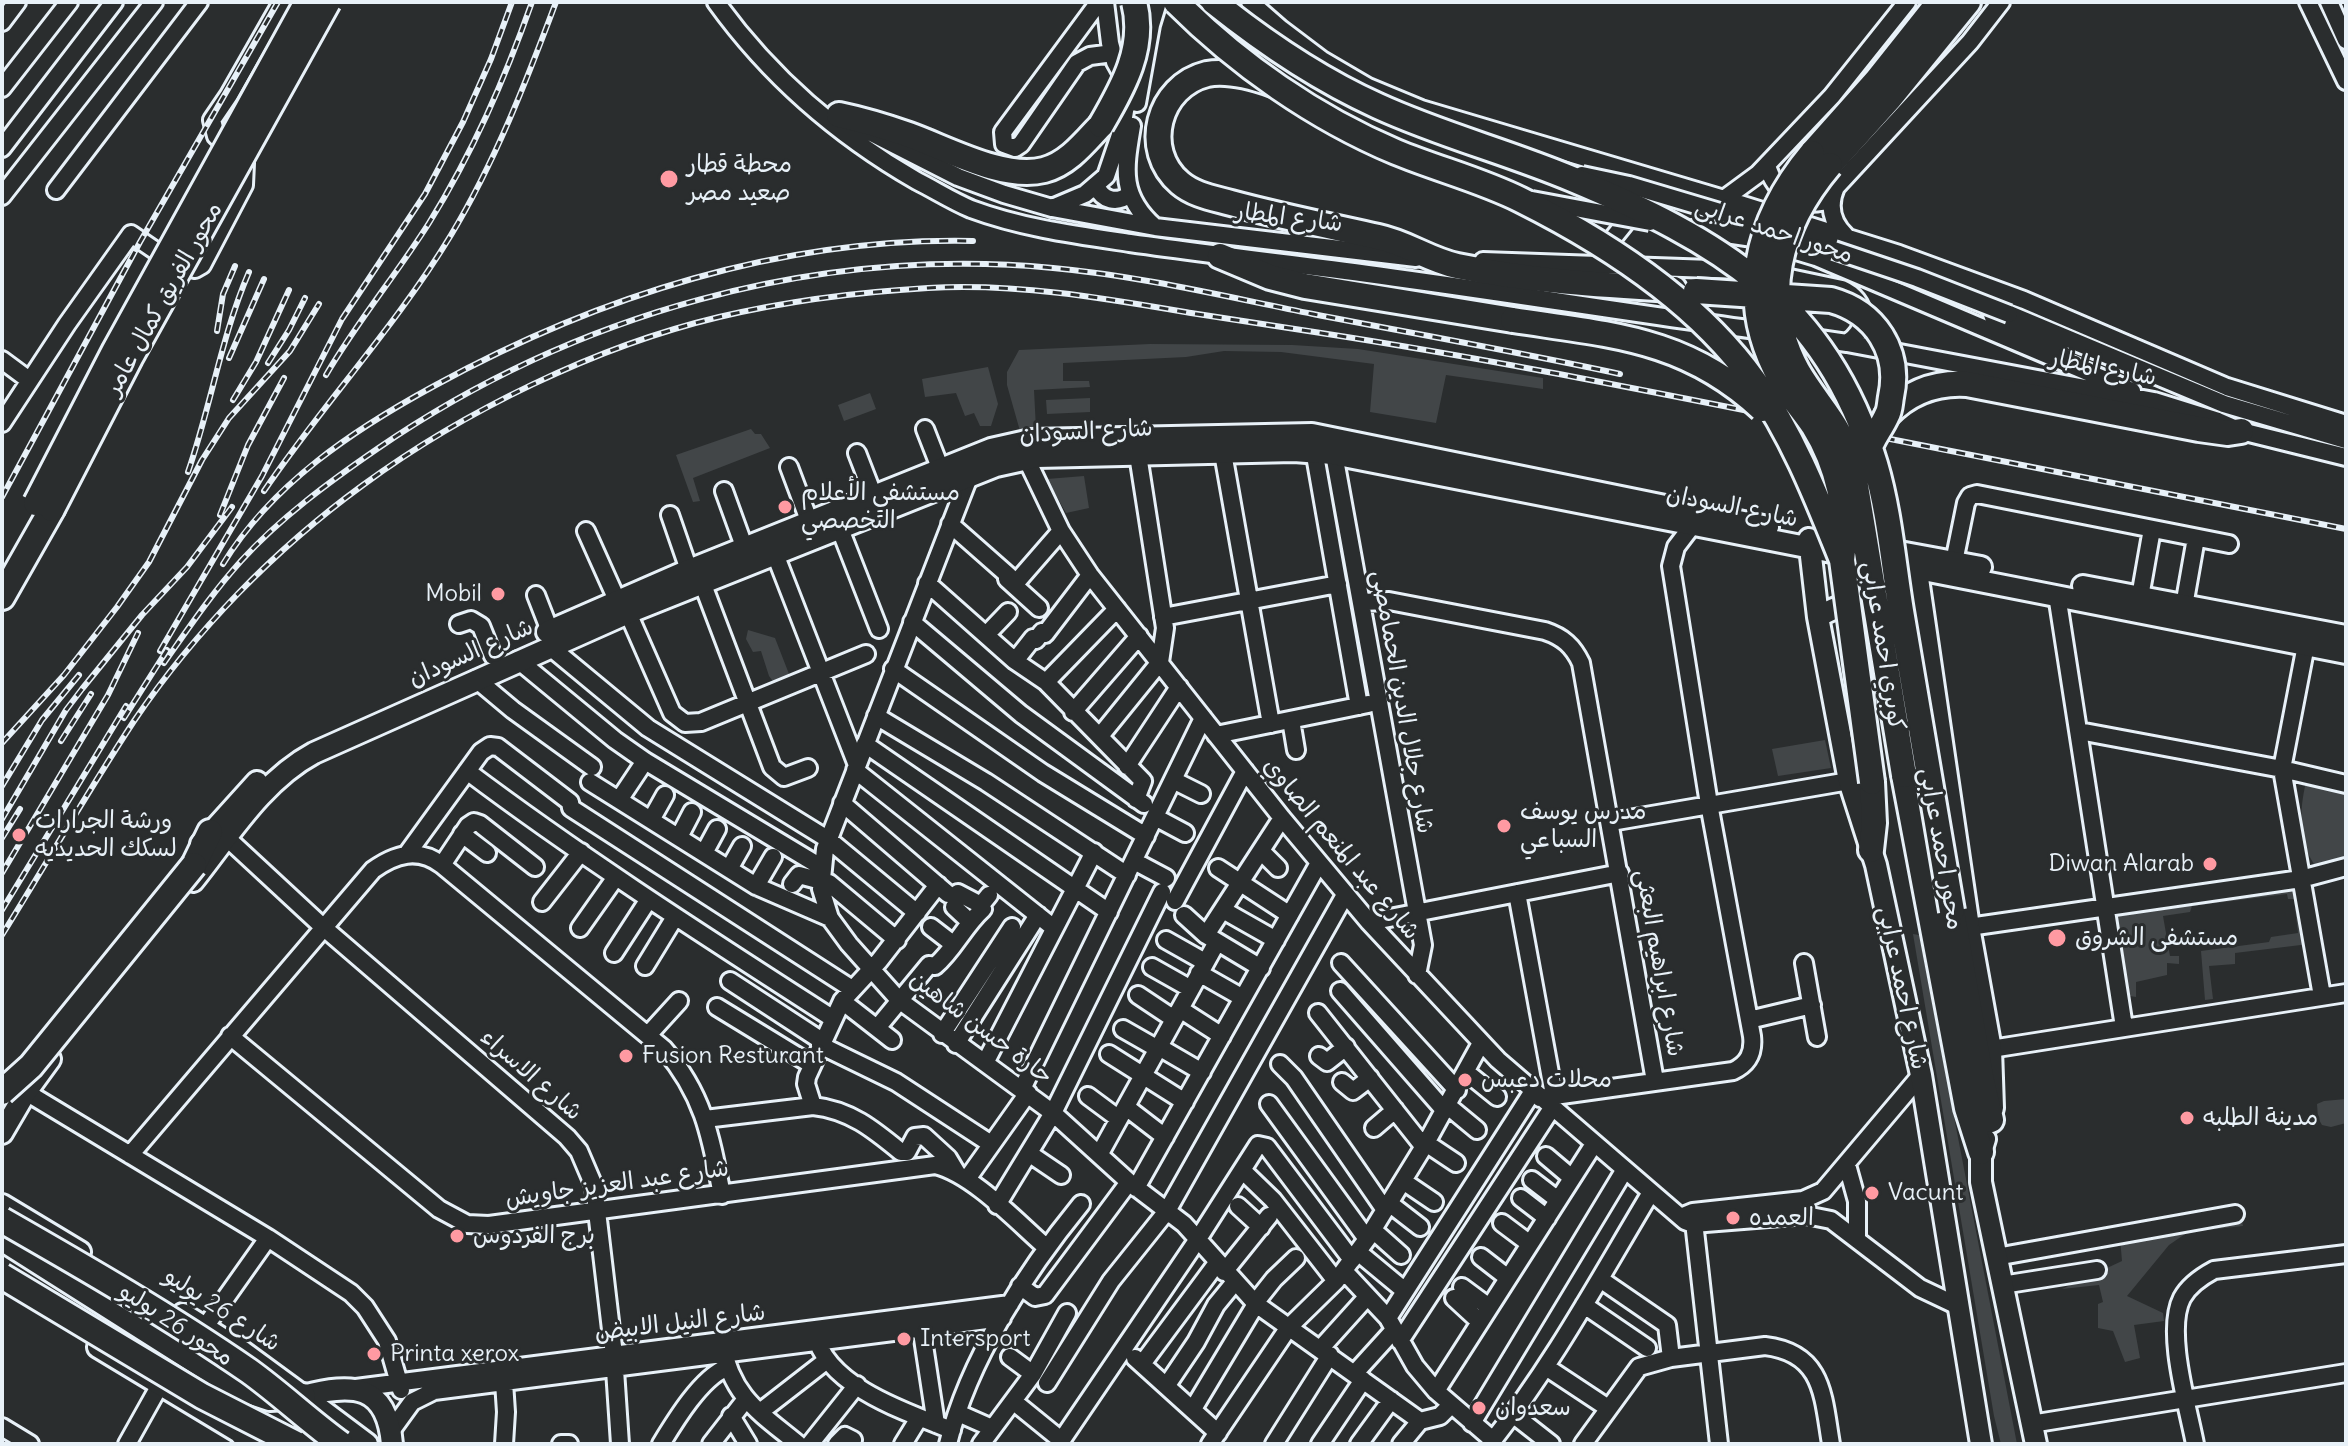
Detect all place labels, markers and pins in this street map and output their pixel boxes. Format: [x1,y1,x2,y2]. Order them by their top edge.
place label: محطة قطار صعيد مصر [687,151,792,207]
marker: محطة قطار صعيد مصر [658,168,680,190]
place label: مستشفي الأعلام التخصصي [801,479,960,535]
marker: مستشفي الأعلام التخصصي [776,498,794,516]
place label: Mobil [425,580,482,608]
marker: Mobil [489,585,507,603]
place label: مدرس يوسف السباعي [1520,798,1646,854]
place label: ورشة الجرارات لسكك الحديديه [35,807,177,863]
marker: مدرس يوسف السباعي [1495,817,1513,835]
marker: ورشة الجرارات لسكك الحديديه [10,826,28,844]
place label: Diwan Alarab [2048,850,2194,878]
marker: Diwan Alarab [2201,855,2219,873]
place label: مستشفى الشروق [2075,924,2238,952]
marker: مستشفى الشروق [2046,927,2068,949]
place label: Fusion Resturant [642,1042,824,1070]
marker: Fusion Resturant [617,1047,635,1065]
place label: محلات دعبس [1481,1066,1612,1094]
marker: محلات دعبس [1456,1071,1474,1089]
place label: مدينة الطلبه [2203,1104,2318,1132]
marker: مدينة الطلبه [2178,1109,2196,1127]
place label: Vacunt [1888,1179,1964,1207]
marker: Vacunt [1863,1184,1881,1202]
place label: العمده [1749,1204,1814,1232]
marker: العمده [1724,1209,1742,1227]
place label: برج الفردوس [473,1222,595,1250]
marker: برج الفردوس [448,1227,466,1245]
place label: Intersport [920,1325,1030,1353]
marker: Intersport [895,1330,913,1348]
place label: Printa xerox [390,1340,519,1368]
marker: Printa xerox [365,1345,383,1363]
place label: سعدوان [1495,1394,1571,1422]
marker: سعدوان [1470,1399,1488,1417]

